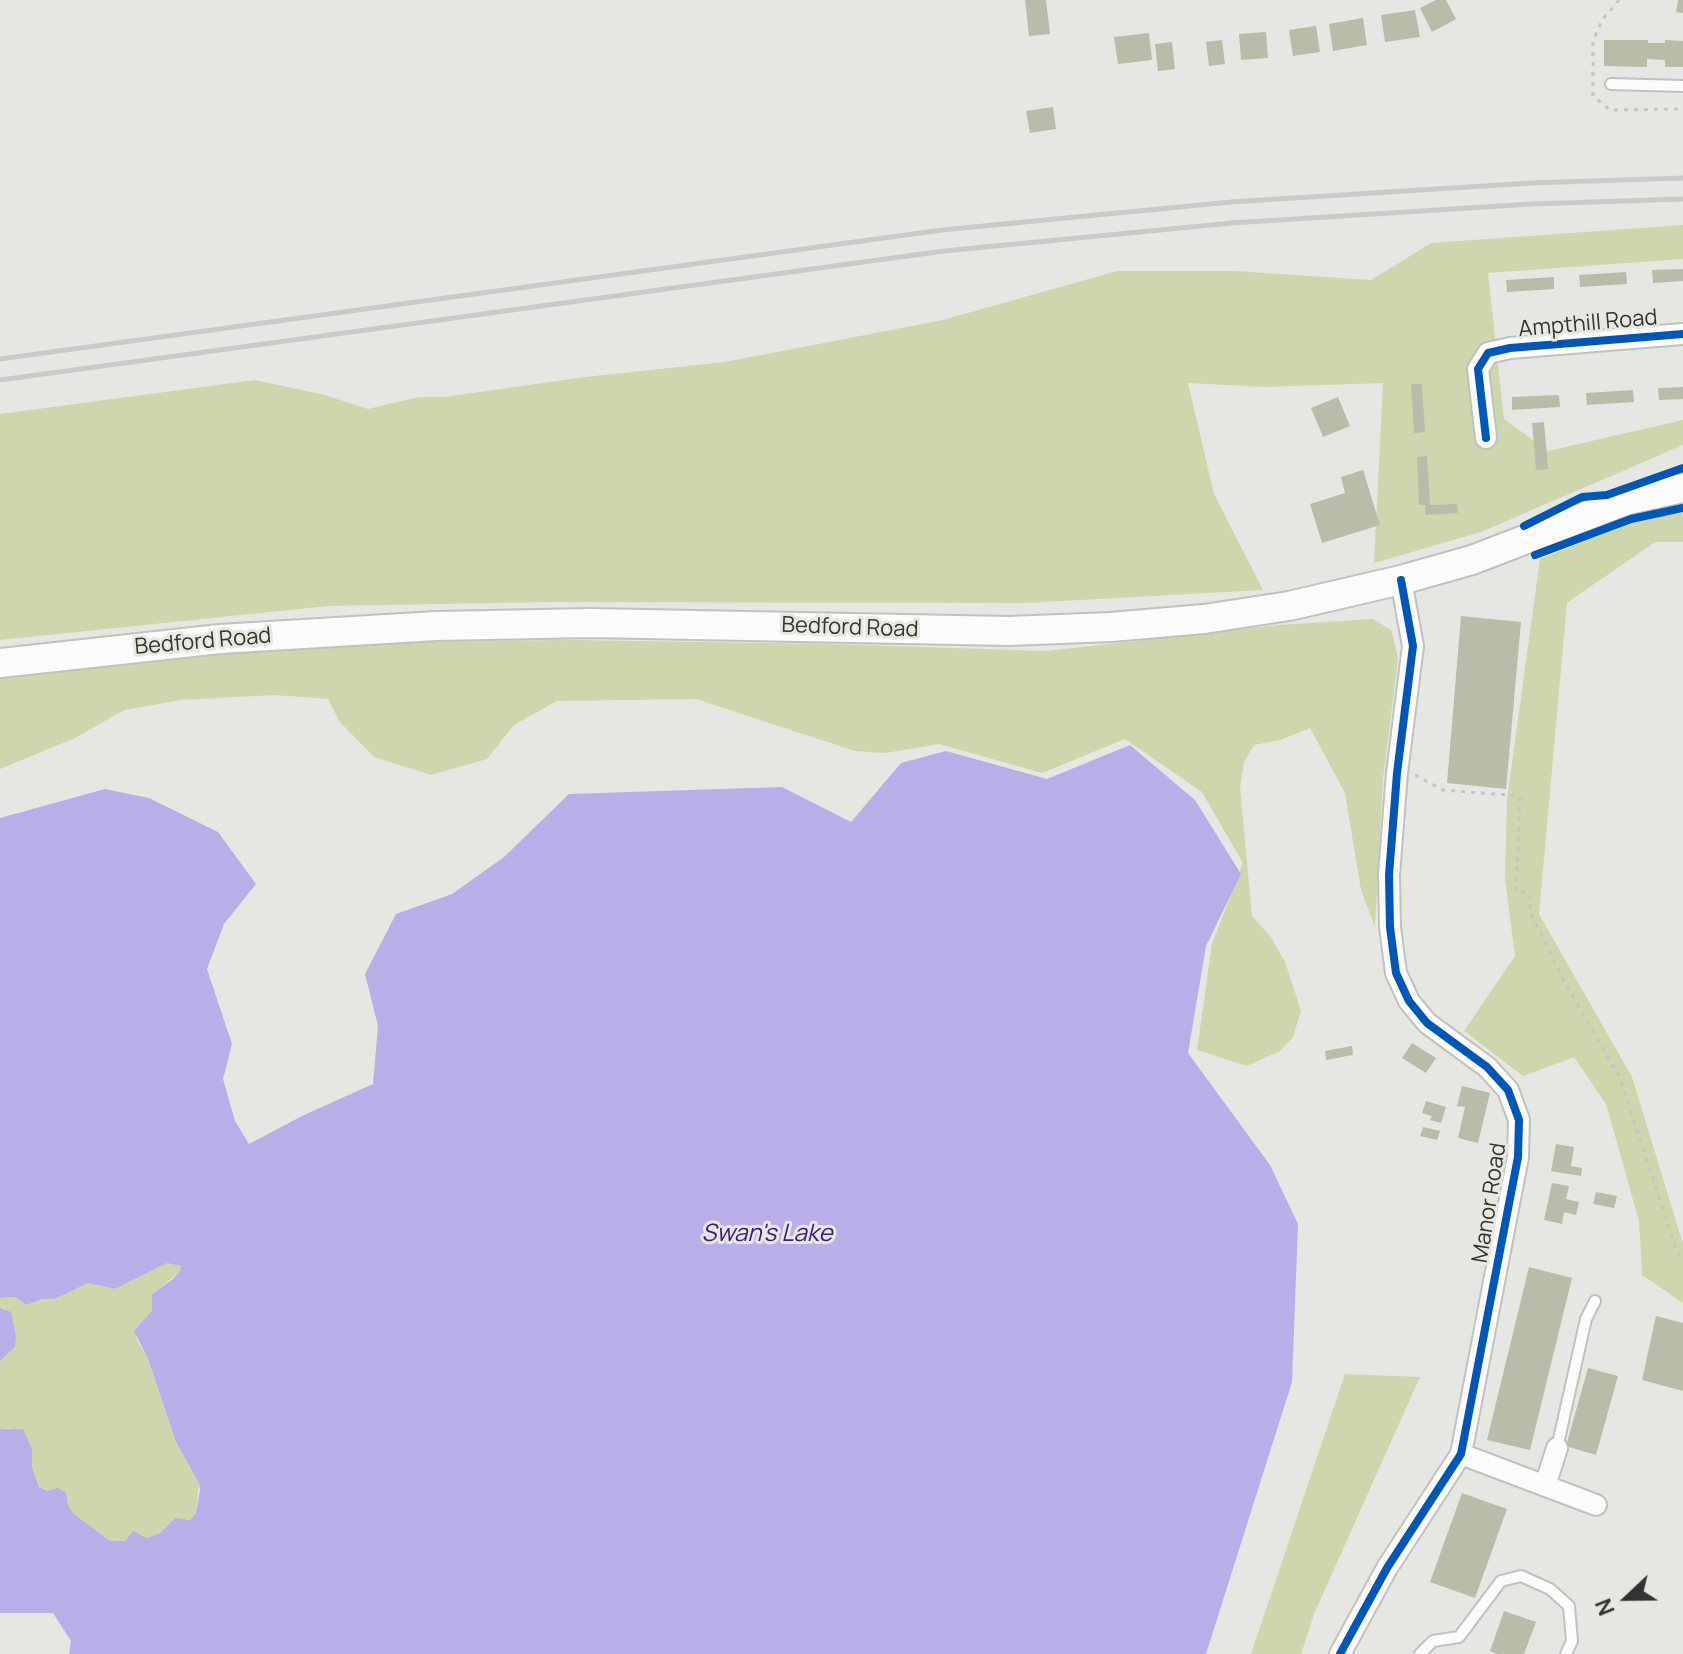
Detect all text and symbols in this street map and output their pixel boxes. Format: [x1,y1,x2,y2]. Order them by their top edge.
street label: Ampthill Road [1517,305,1659,343]
street label: Bedford Road [781,612,919,644]
street label: Bedford Road [134,623,272,661]
street label: Manor Road [1467,1141,1513,1265]
water label: Swan's Lake [701,1220,833,1248]
north arrow [1587,1558,1667,1638]
text: N [1588,1594,1622,1620]

